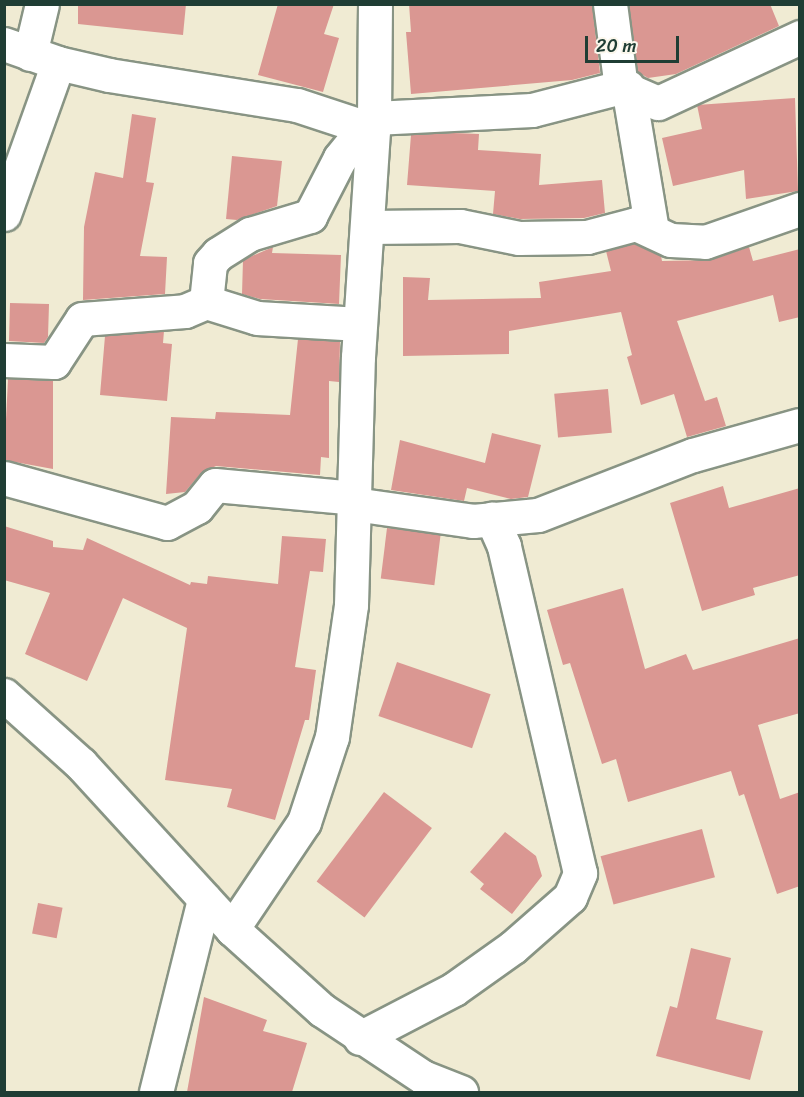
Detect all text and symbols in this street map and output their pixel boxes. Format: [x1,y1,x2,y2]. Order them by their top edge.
scale bar [588,24,682,62]
text: 20 m [596,30,636,62]

